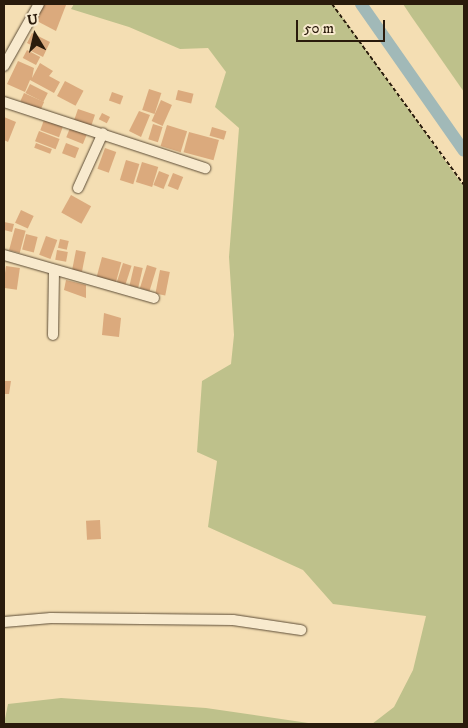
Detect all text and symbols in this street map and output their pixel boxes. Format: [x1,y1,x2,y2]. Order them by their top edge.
north arrow [10,10,60,60]
text: U [26,10,39,30]
scale bar [298,10,387,42]
text: 50 m [304,19,334,38]

